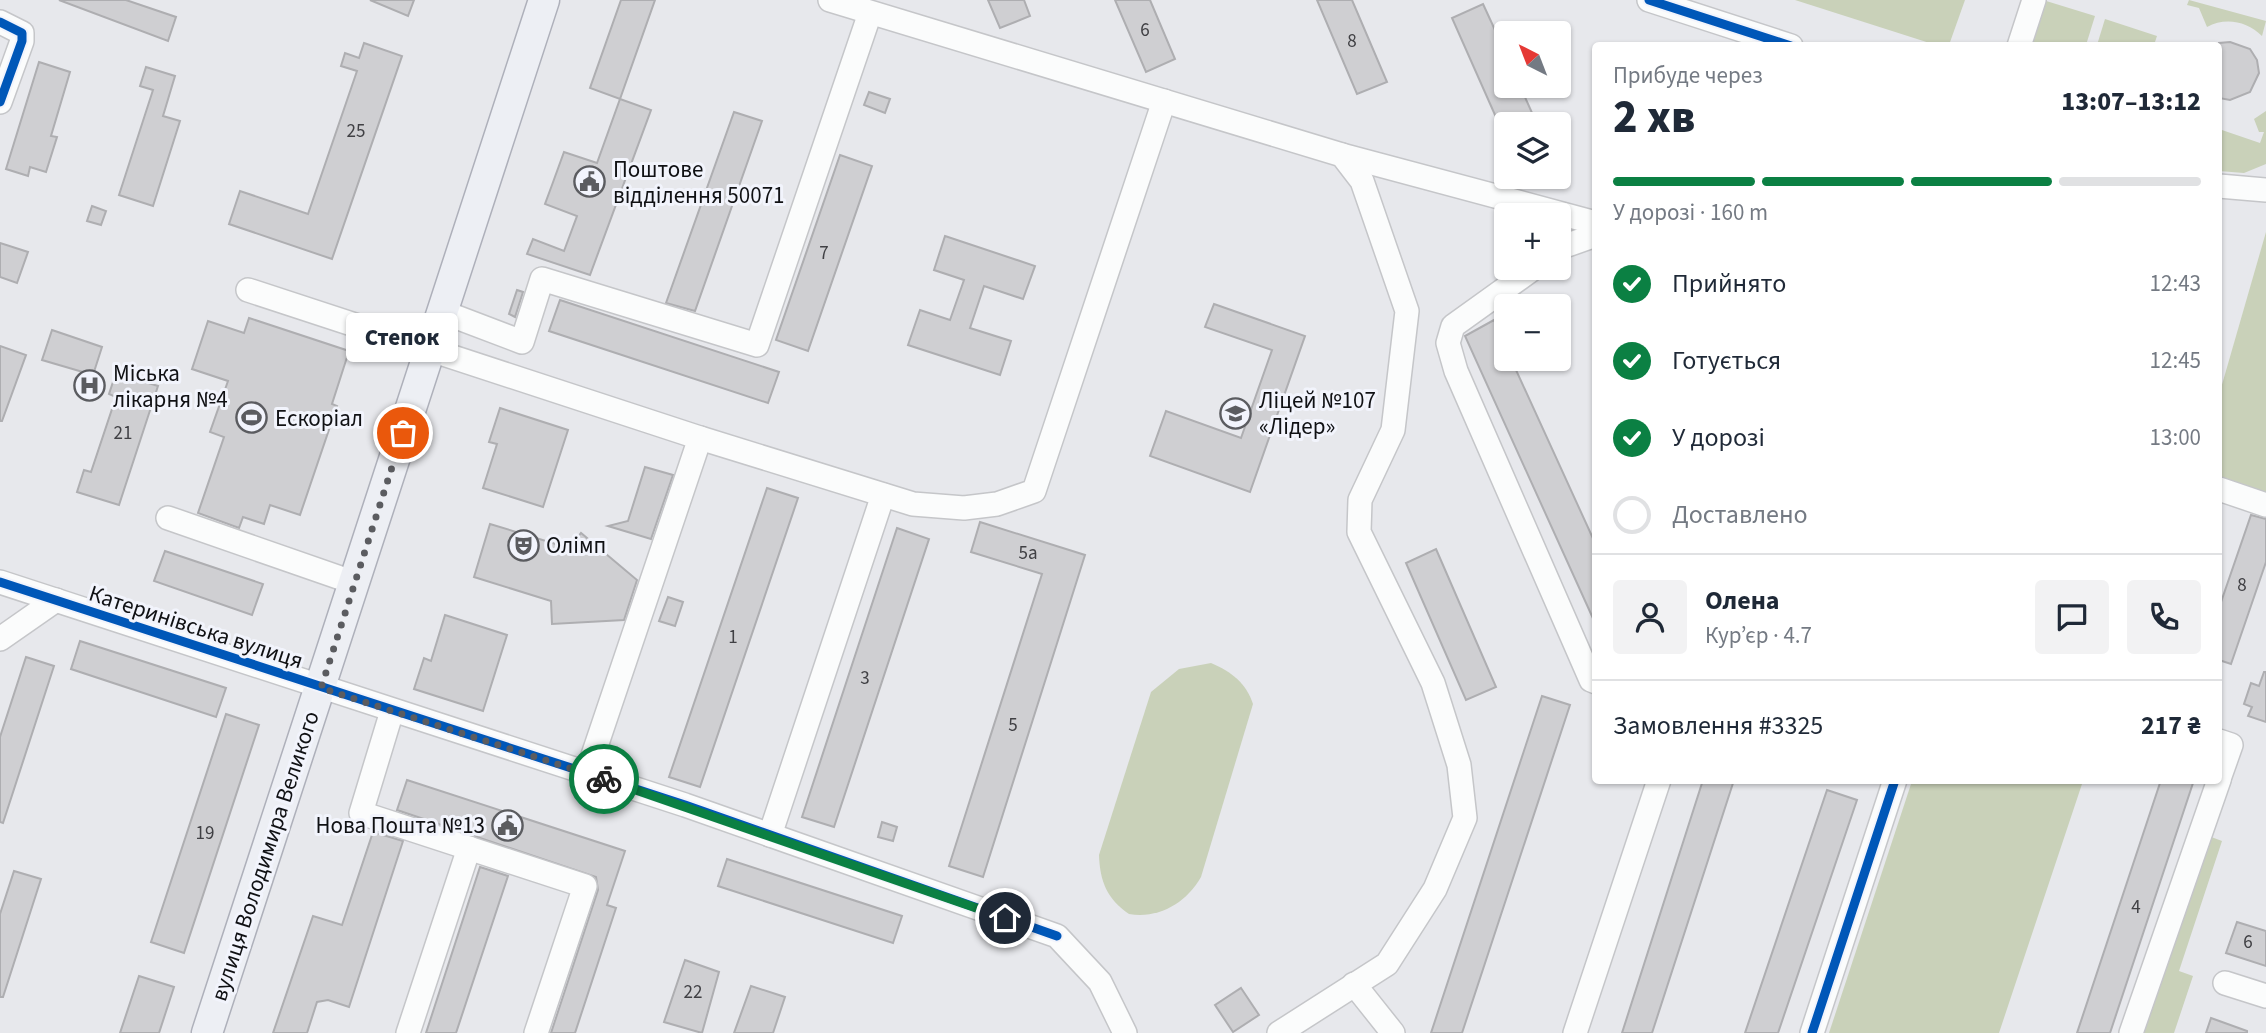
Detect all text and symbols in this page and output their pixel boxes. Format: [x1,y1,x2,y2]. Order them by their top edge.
house number: 6 [1140,17,1150,44]
north arrow [1494,21,1572,98]
map controls [1494,21,1571,371]
house number: 8 [1347,28,1357,55]
text: Прибуде через [1613,59,1763,92]
text: 13:07–13:12 [2061,83,2201,120]
text: 2 хв [1613,85,1695,150]
button: layers [1494,112,1571,189]
house number: 25 [347,118,365,145]
place label: Поштове відділення 50071 [613,153,785,212]
public building icon: Поштове відділення 50071 [573,165,607,199]
text: У дорозі · 160 m [1613,196,1768,229]
button: + [1494,203,1571,280]
house number: 7 [819,240,829,267]
icon: check [1613,265,1651,303]
text: Прийнято [1672,265,1786,302]
text: 12:43 [2150,267,2201,300]
button: − [1494,294,1571,371]
callout: Степок [347,314,459,363]
text: Степок [365,321,439,354]
icon: check [1613,342,1651,380]
text: Готується [1672,342,1781,379]
text: 12:45 [2150,344,2201,377]
place label: Міська лікарня №4 [113,357,228,416]
hospital icon: Міська лікарня №4 [73,369,107,403]
place label: Ліцей №107 «Лідер» [1259,384,1376,443]
school or university icon: Ліцей №107 «Лідер» [1219,396,1253,430]
sports icon: Ескоріал [235,401,269,435]
place label: Ескоріал [275,402,363,435]
pin [373,403,433,463]
icon: bag [384,414,422,452]
icon: check [1613,419,1651,457]
text: У дорозі [1672,419,1765,456]
house number: 21 [114,420,132,447]
text: 13:00 [2150,421,2201,454]
text: Доставлено [1672,496,1808,533]
theatre icon: Олімп [506,528,540,562]
place label: Олімп [546,529,606,562]
house number: 5а [1018,540,1038,567]
house number: 8 [2237,572,2247,599]
street label: Катеринівська вулиця [85,577,307,677]
button: person [1613,580,1687,654]
button: chat [2035,580,2109,654]
button: phone [2127,580,2201,654]
text: Олена [1705,582,1780,619]
text: Кур’єр · 4.7 [1705,619,1812,652]
house number: 1 [728,624,738,651]
house number: 3 [860,665,870,692]
street label: вулиця Володимира Великого [202,707,328,1005]
text: Замовлення #3325 [1613,707,1823,744]
text: 217 ₴ [2141,707,2201,744]
house number: 5 [1008,712,1018,739]
courier [569,744,639,814]
icon: bike [585,760,623,798]
public building icon: Нова Пошта №13 [491,808,525,842]
place label: Нова Пошта №13 [315,809,485,842]
house number: 19 [196,820,214,847]
pin [975,888,1035,948]
house number: 4 [2131,894,2141,921]
icon: home [986,899,1024,937]
house number: 6 [2243,929,2253,956]
house number: 22 [684,979,702,1006]

